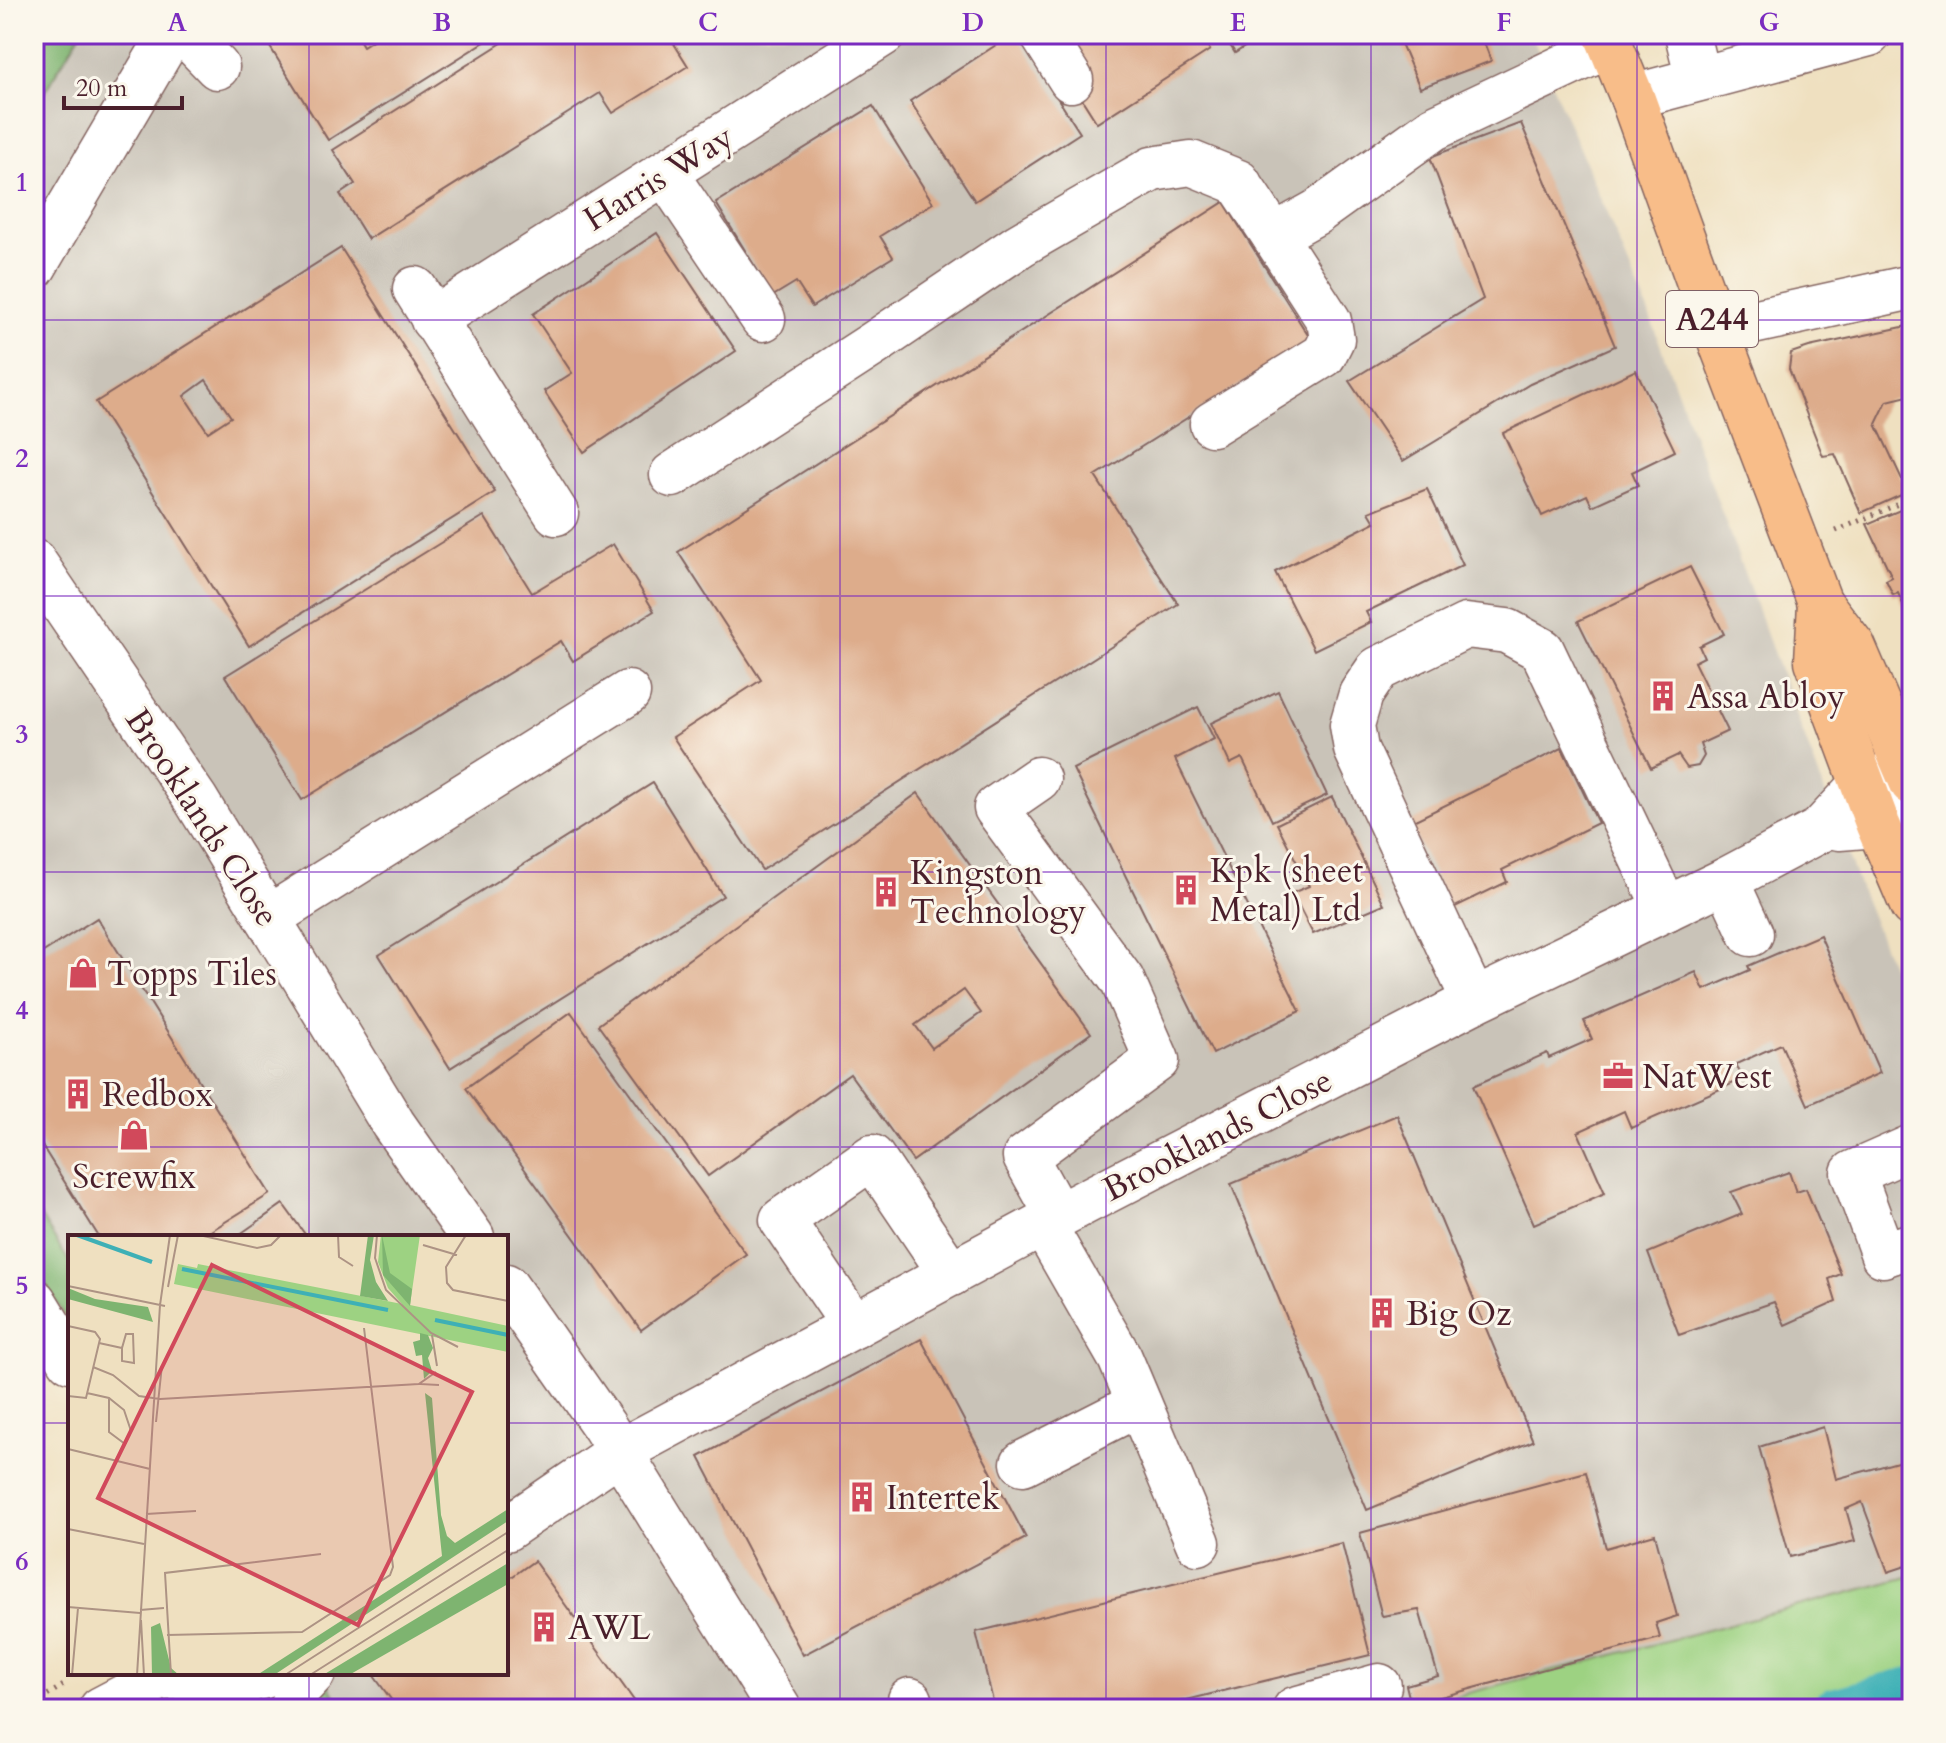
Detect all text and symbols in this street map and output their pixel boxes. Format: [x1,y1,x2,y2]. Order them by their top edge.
text: A [167,5,187,40]
text: B [433,5,451,40]
text: C [698,5,718,40]
text: D [962,5,984,40]
text: E [1230,5,1246,40]
text: F [1496,5,1512,40]
text: G [1758,5,1780,40]
scale bar [64,60,182,110]
text: 20 m [76,72,128,105]
street label: Harris Way [575,114,742,242]
text: 1 [15,165,29,200]
road number: A244 [1666,291,1758,347]
text: 2 [15,441,29,476]
place label: Assa Abloy [1687,674,1845,720]
building icon: Assa Abloy [1646,679,1680,713]
street label: Brooklands Close [114,700,290,936]
text: 3 [15,717,29,752]
place label: Kpk (sheet Metal) Ltd [1210,848,1363,933]
place label: Kingston Technology [910,850,1086,935]
building icon: Kpk (sheet Metal) Ltd [1169,873,1203,907]
building icon: Kingston Technology [869,875,903,909]
place label: Topps Tiles [107,951,277,997]
shop icon: Topps Tiles [66,956,100,990]
text: 4 [15,993,29,1028]
place label: NatWest [1642,1054,1772,1100]
street label: Brooklands Close [1095,1057,1340,1212]
office icon: NatWest [1601,1059,1635,1093]
place label: Redbox [102,1072,213,1118]
building icon: Redbox [61,1077,95,1111]
shop icon: Screwfix [117,1118,151,1152]
place label: Screwfix [72,1154,196,1200]
inset map [68,1235,508,1675]
text: 5 [15,1268,29,1303]
place label: Big Oz [1406,1291,1511,1337]
building icon: Big Oz [1365,1296,1399,1330]
place label: Intertek [886,1475,1001,1521]
building icon: Intertek [845,1480,879,1514]
text: 6 [15,1544,29,1579]
place label: AWL [568,1605,651,1651]
building icon: AWL [527,1610,561,1644]

